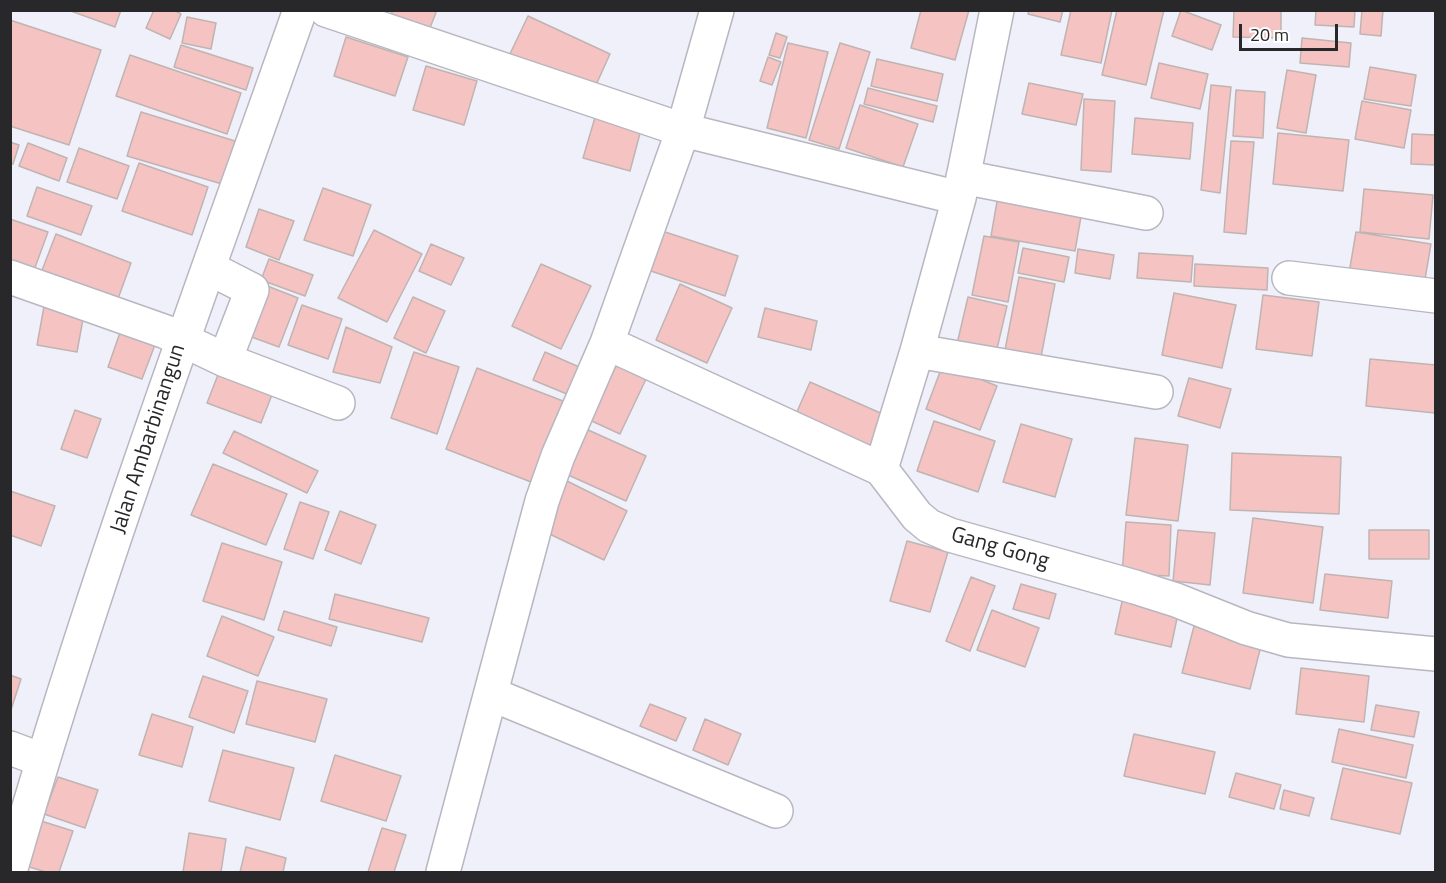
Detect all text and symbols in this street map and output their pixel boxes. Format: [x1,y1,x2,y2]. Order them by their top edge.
scale bar [1242,12,1341,50]
text: 20 m [1250,21,1289,48]
street label: Jalan Ambarbinangun [106,341,192,537]
street label: Gang Gong [948,522,1052,576]

